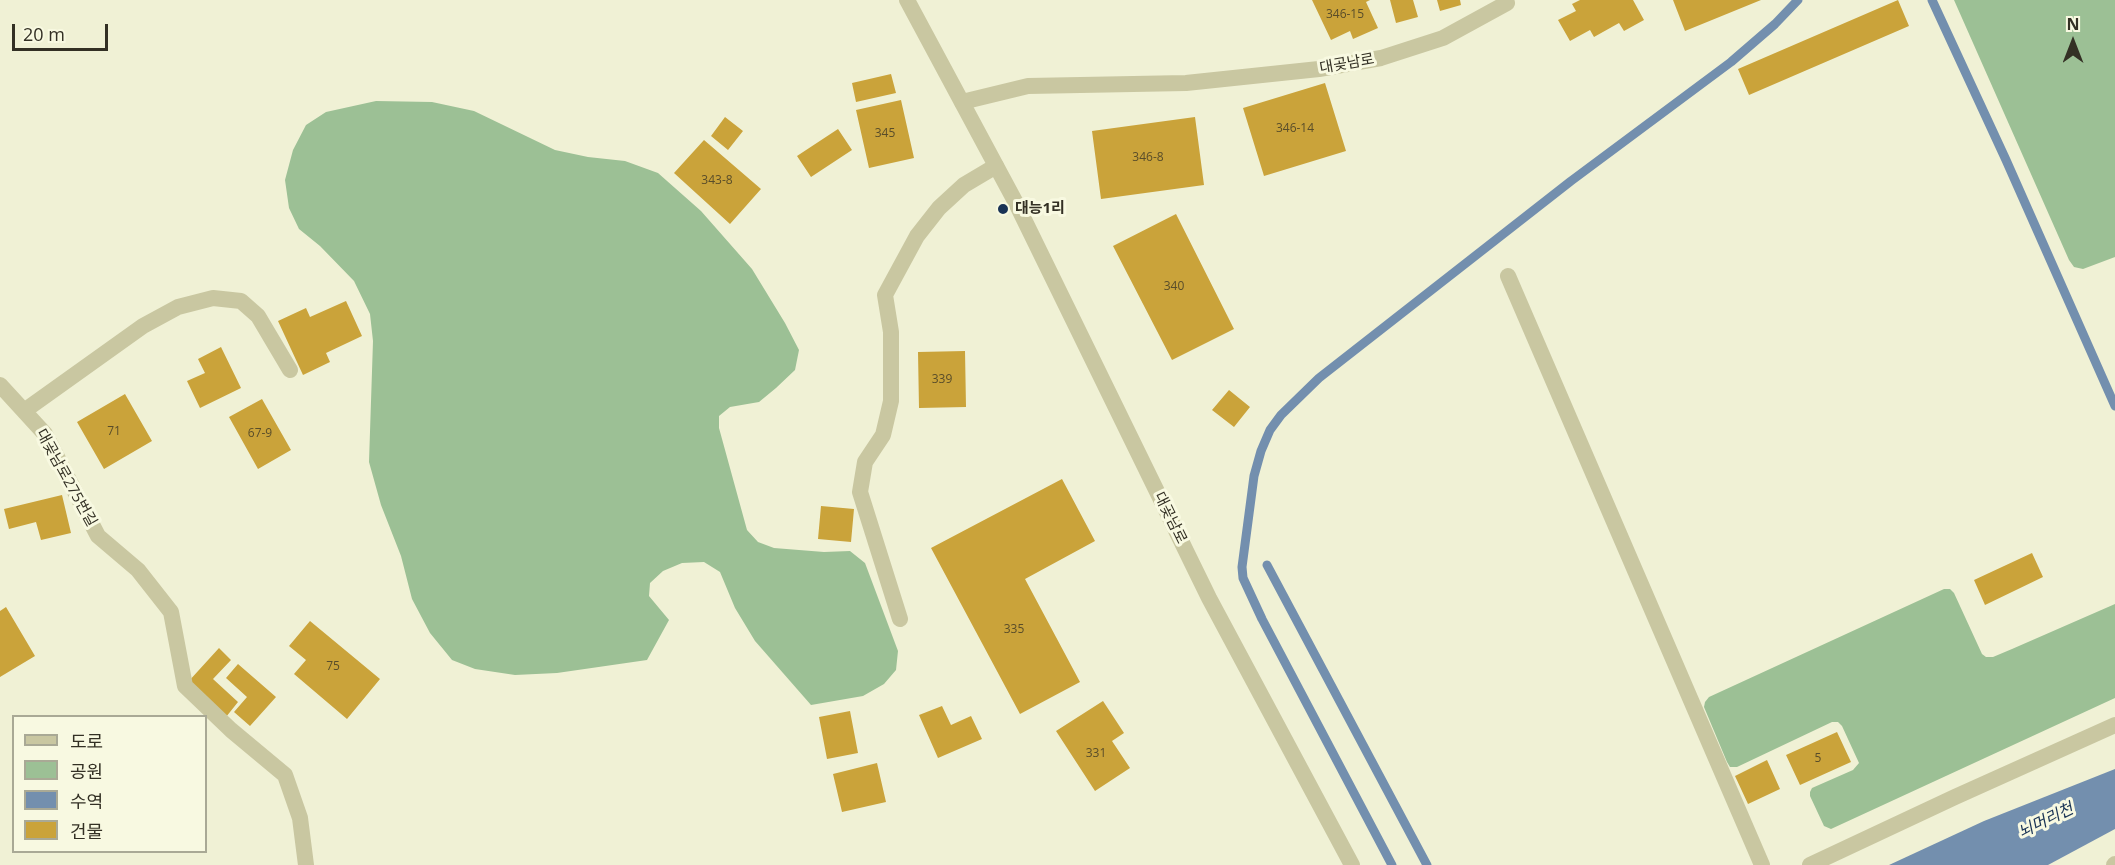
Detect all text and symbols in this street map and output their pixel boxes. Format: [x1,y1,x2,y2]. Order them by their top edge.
house number: 346-15 [1326,8,1364,22]
scale bar [15,12,111,50]
north arrow [2043,12,2103,72]
text: N [2066,13,2080,35]
text: 20 m [23,22,65,46]
street label: 대곶남로 [1318,50,1376,78]
house number: 346-14 [1276,122,1314,136]
house number: 345 [875,127,895,141]
house number: 346-8 [1132,151,1164,165]
house number: 343-8 [701,174,733,188]
place label: 대능1리 [1015,200,1065,218]
marker: 대능1리 [996,202,1010,216]
house number: 340 [1164,280,1184,294]
house number: 339 [932,373,952,387]
house number: 71 [107,425,121,439]
street label: 대곶남로275번길 [32,426,100,530]
house number: 67-9 [248,427,272,441]
street label: 대곶남로 [1150,489,1190,547]
house number: 335 [1004,623,1024,637]
house number: 75 [326,660,340,674]
legend [12,715,207,853]
text: 도로 [70,729,103,753]
house number: 331 [1086,747,1106,761]
house number: 5 [1815,752,1821,766]
text: 공원 [70,759,103,783]
text: 수역 [70,789,103,813]
water label: 뇌머리천 [2015,799,2077,843]
text: 건물 [70,819,103,843]

